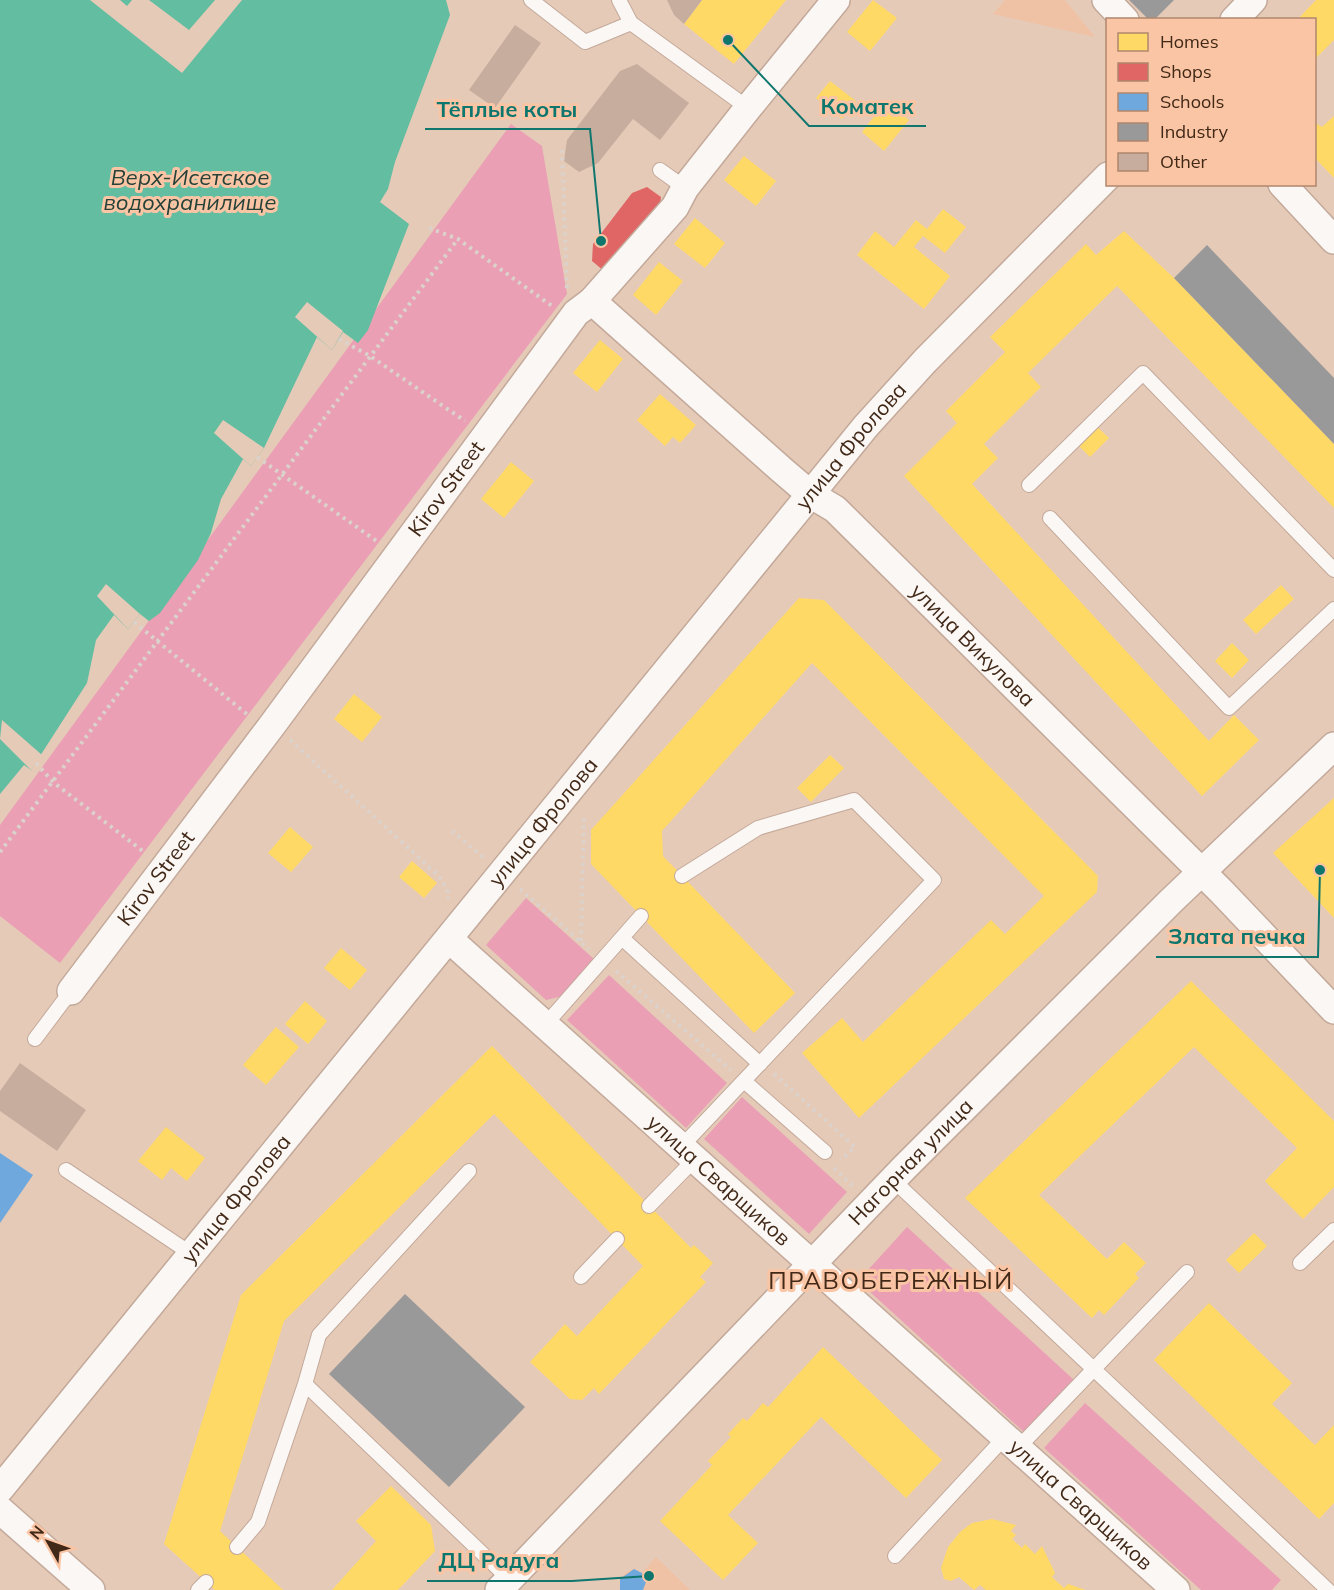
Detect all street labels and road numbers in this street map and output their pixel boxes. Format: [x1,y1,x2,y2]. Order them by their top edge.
street label: улица Фролова [789,376,911,515]
street label: Kirov Street [402,435,489,541]
street label: улица Викулова [906,577,1041,712]
street label: улица Фролова [482,752,603,891]
street label: Kirov Street [111,825,200,931]
street label: Нагорная улица [842,1093,978,1230]
street label: улица Сварщиков [642,1109,797,1251]
street label: улица Фролова [175,1129,296,1268]
street label: улица Сварщиков [1004,1433,1159,1575]

